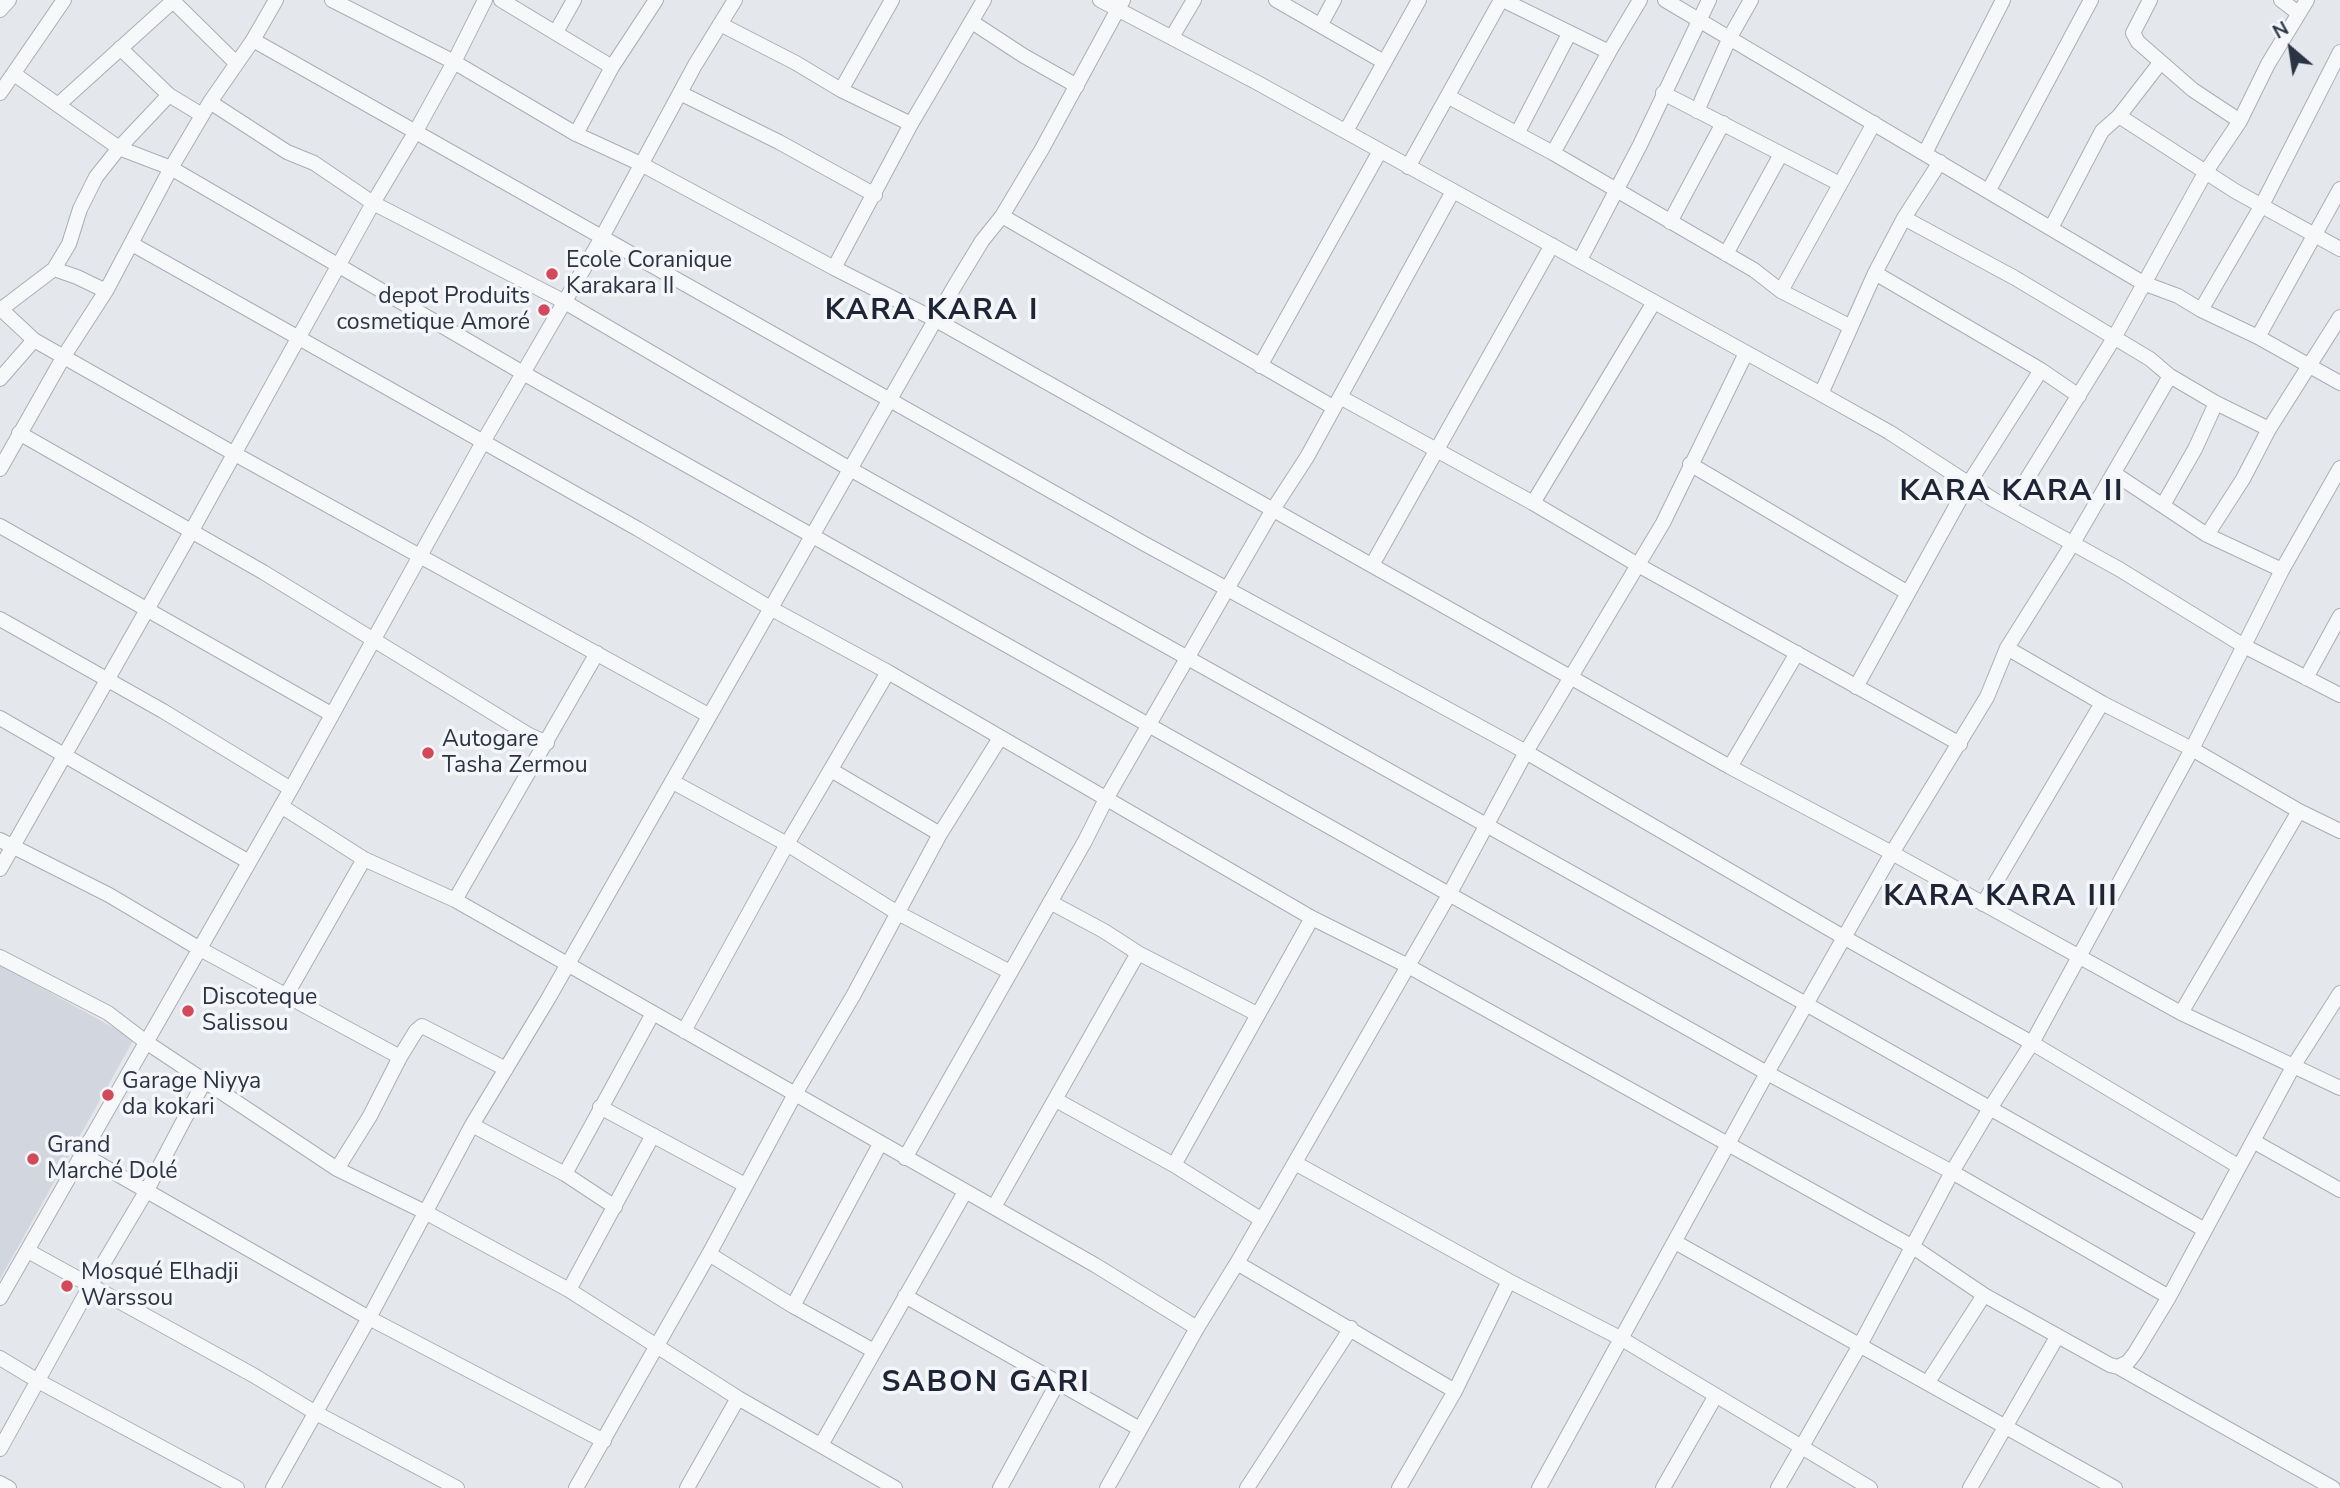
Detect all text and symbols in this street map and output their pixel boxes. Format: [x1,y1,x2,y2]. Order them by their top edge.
north arrow [2256,14,2326,84]
text: N [2268,16,2293,45]
place label: Ecole Coranique Karakara II [566,247,732,301]
marker: Ecole Coranique Karakara II [544,266,560,282]
place label: depot Produits cosmetique Amoré [336,283,530,337]
district label: KARA KARA I [826,294,1038,330]
marker: depot Produits cosmetique Amoré [536,302,552,318]
district label: KARA KARA II [1901,475,2123,511]
place label: Autogare Tasha Zermou [442,726,588,780]
marker: Autogare Tasha Zermou [420,745,436,761]
district label: KARA KARA III [1885,880,2117,916]
place label: Discoteque Salissou [202,984,317,1038]
marker: Discoteque Salissou [180,1003,196,1019]
place label: Garage Niyya da kokari [122,1068,261,1122]
marker: Garage Niyya da kokari [100,1087,116,1103]
place label: Grand Marché Dolé [47,1132,178,1186]
marker: Grand Marché Dolé [25,1151,41,1167]
place label: Mosqué Elhadji Warssou [81,1259,239,1313]
marker: Mosqué Elhadji Warssou [59,1278,75,1294]
district label: SABON GARI [883,1366,1089,1402]

